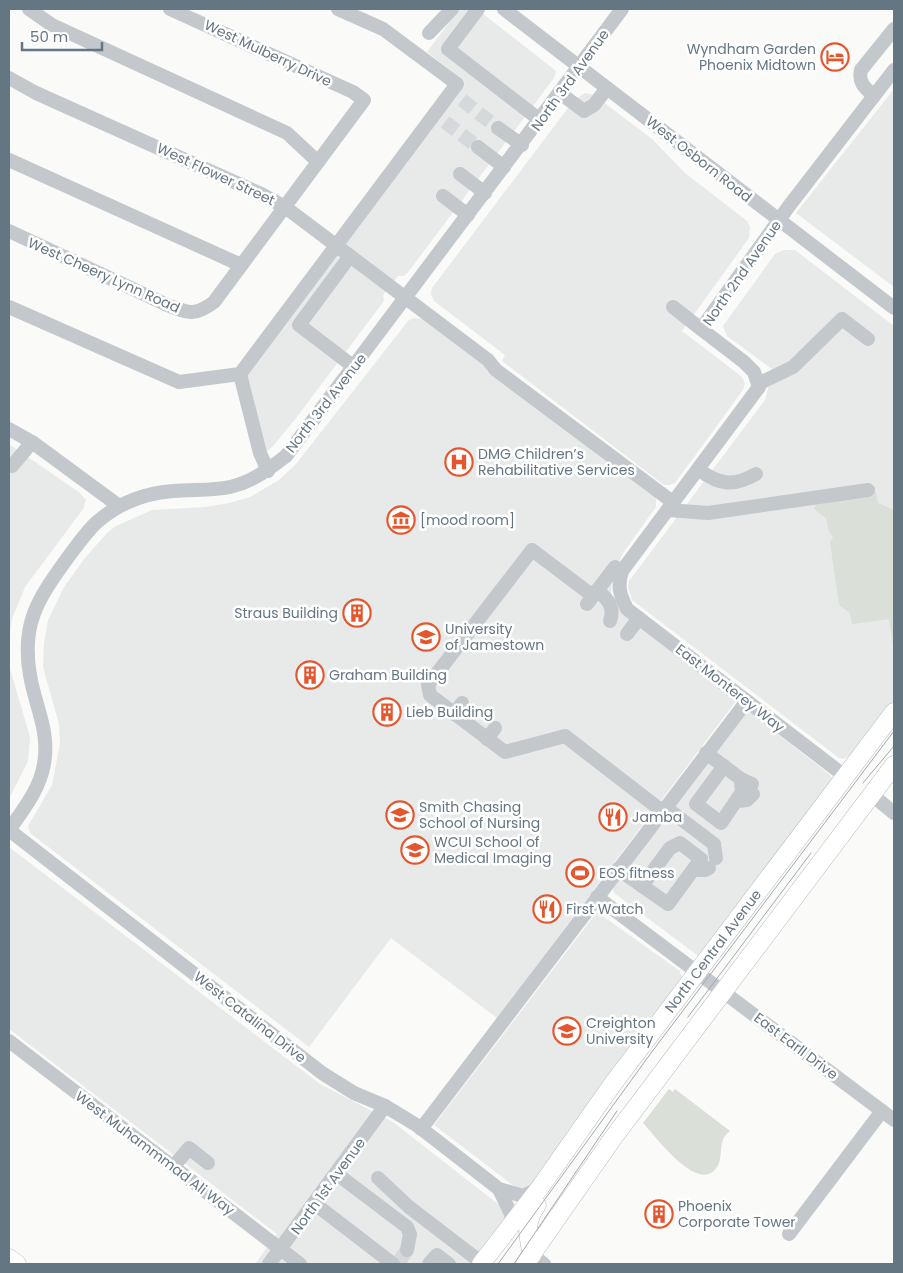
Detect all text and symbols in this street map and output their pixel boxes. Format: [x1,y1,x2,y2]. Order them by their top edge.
street label: West Mulberry Drive [201,15,335,91]
scale bar [22,20,102,52]
street label: North 3rd Avenue [526,25,614,135]
text: 50 m [30,26,68,47]
place label: Wyndham Garden Phoenix Midtown [687,39,816,75]
hotel icon: Wyndham Garden Phoenix Midtown [820,42,850,72]
street label: West Osborn Road [642,111,756,207]
street label: West Flower Street [154,138,278,210]
street label: North 2nd Avenue [698,216,786,330]
street label: West Cheery Lynn Road [25,232,183,318]
street label: North 3rd Avenue [281,349,371,457]
place label: DMG Children’s Rehabilitative Services [478,444,635,480]
hospital icon: DMG Children’s Rehabilitative Services [444,447,474,477]
museum icon: [mood room] [386,505,416,535]
place label: [mood room] [420,510,515,530]
building icon: Straus Building [342,598,372,628]
place label: Straus Building [234,603,338,623]
place label: University of Jamestown [445,619,544,655]
school or university icon: University of Jamestown [411,622,441,652]
street label: East Monterey Way [671,639,789,737]
building icon: Graham Building [295,660,325,690]
place label: Graham Building [329,665,447,685]
building icon: Lieb Building [372,697,402,727]
place label: Lieb Building [406,702,493,722]
place label: Smith Chasing School of Nursing [419,797,540,833]
school or university icon: Smith Chasing School of Nursing [385,800,415,830]
restaurant icon: Jamba [598,802,628,832]
place label: Jamba [632,807,682,827]
place label: WCUI School of Medical Imaging [434,832,551,868]
school or university icon: WCUI School of Medical Imaging [400,835,430,865]
sports icon: EOS fitness [565,858,595,888]
place label: EOS fitness [599,863,675,883]
street label: North Central Avenue [660,885,766,1017]
restaurant icon: First Watch [532,894,562,924]
place label: First Watch [566,899,644,919]
street label: West Catalina Drive [190,967,311,1067]
street label: East Earll Drive [750,1008,842,1084]
place label: Creighton University [586,1013,656,1049]
school or university icon: Creighton University [552,1016,582,1046]
street label: West Muhammmad Ali Way [71,1086,239,1220]
street label: North 1st Avenue [286,1133,370,1238]
place label: Phoenix Corporate Tower [678,1196,796,1232]
building icon: Phoenix Corporate Tower [644,1199,674,1229]

